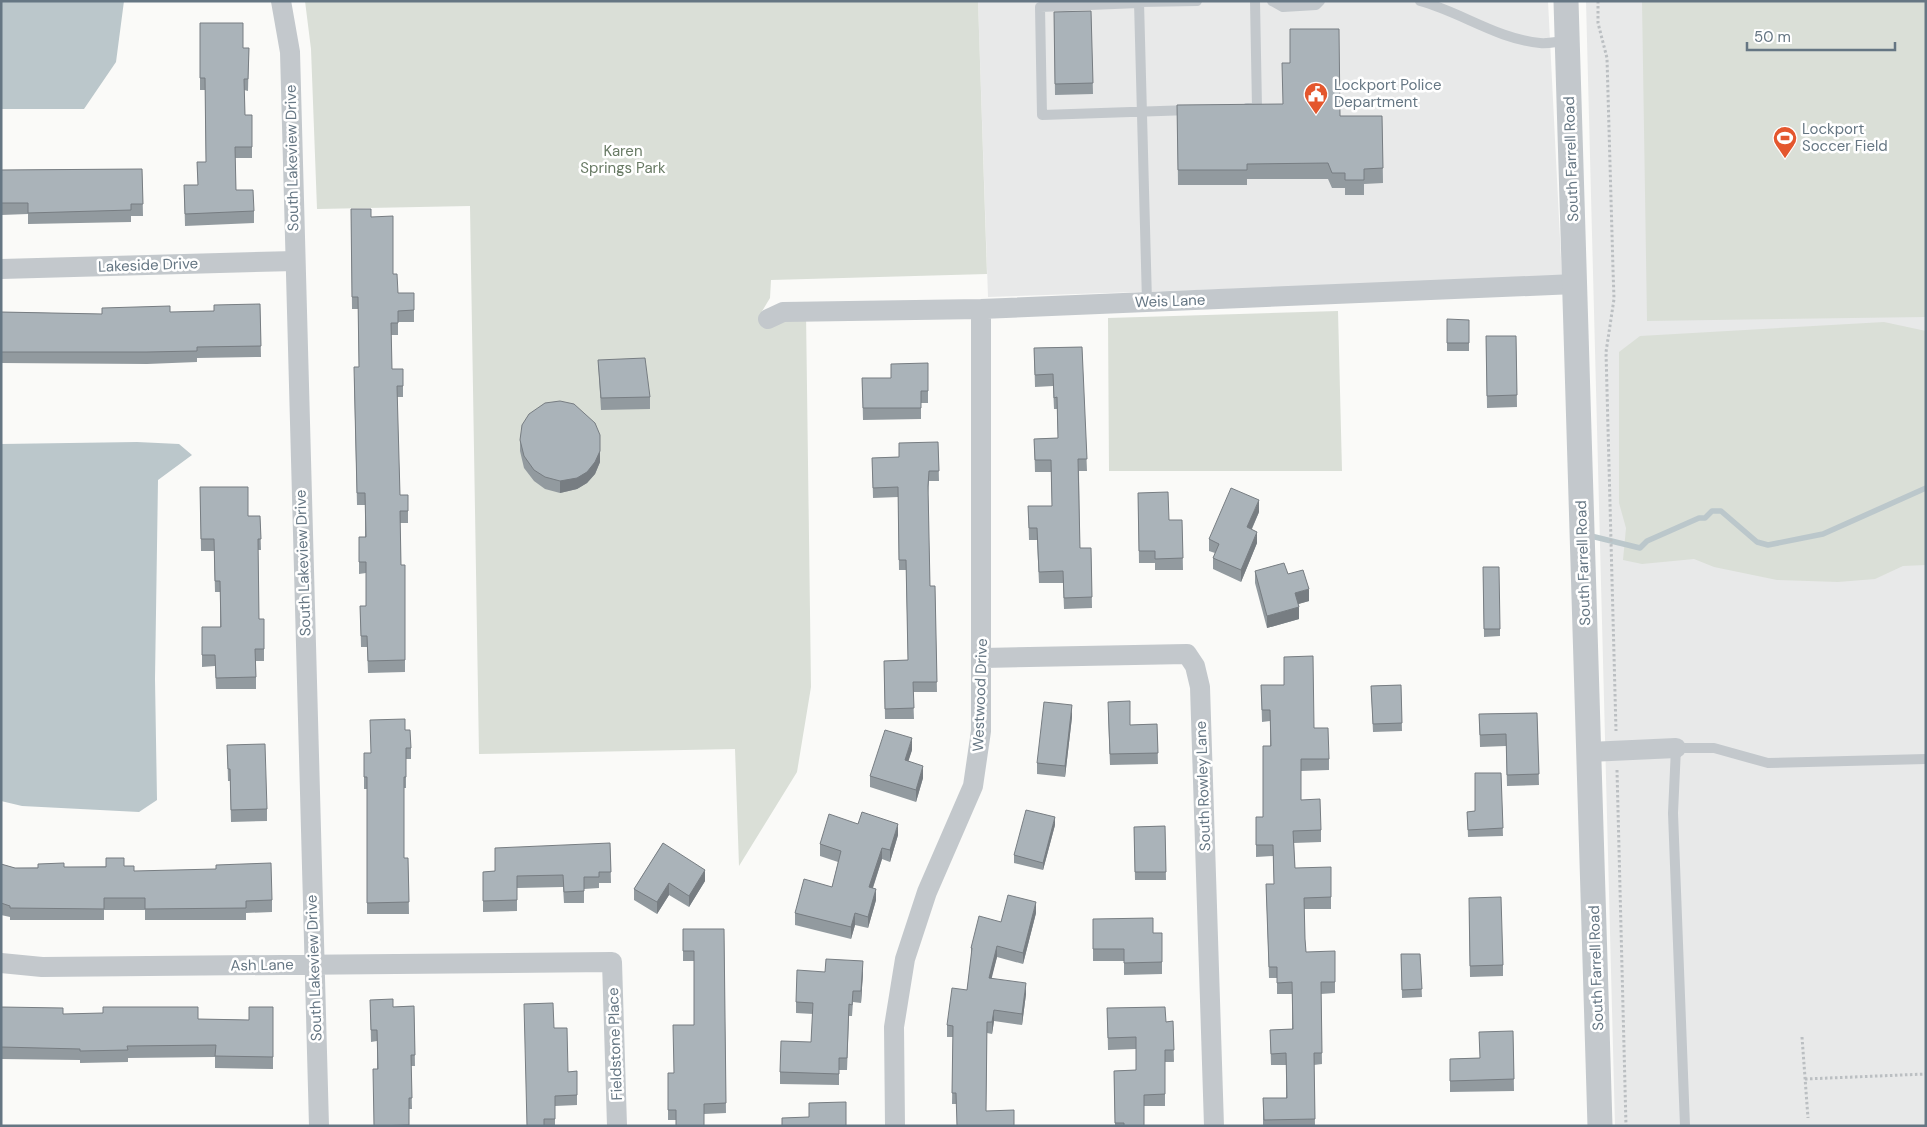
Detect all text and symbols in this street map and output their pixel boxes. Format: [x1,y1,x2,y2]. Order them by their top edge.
scale bar [1747,20,1894,52]
text: 50 m [1754,27,1791,47]
place label: Lockport Police Department [1334,75,1442,112]
public building icon: Lockport Police Department [1303,81,1329,115]
street label: South Lakeview Drive [281,85,303,231]
street label: South Farrell Road [1559,96,1583,222]
place label: Lockport Soccer Field [1802,119,1888,156]
sports icon: Lockport Soccer Field [1772,125,1798,159]
park label: Karen Springs Park [580,141,666,178]
street label: Lakeside Drive [98,253,198,277]
street label: Weis Lane [1134,290,1206,312]
street label: South Lakeview Drive [290,489,316,637]
street label: South Farrell Road [1571,500,1595,626]
street label: Westwood Drive [968,638,992,752]
street label: South Rowley Lane [1191,721,1215,851]
street label: South Lakeview Drive [301,894,327,1042]
street label: South Farrell Road [1584,905,1608,1031]
street label: Ash Lane [230,954,294,976]
street label: Fieldstone Place [603,987,627,1101]

